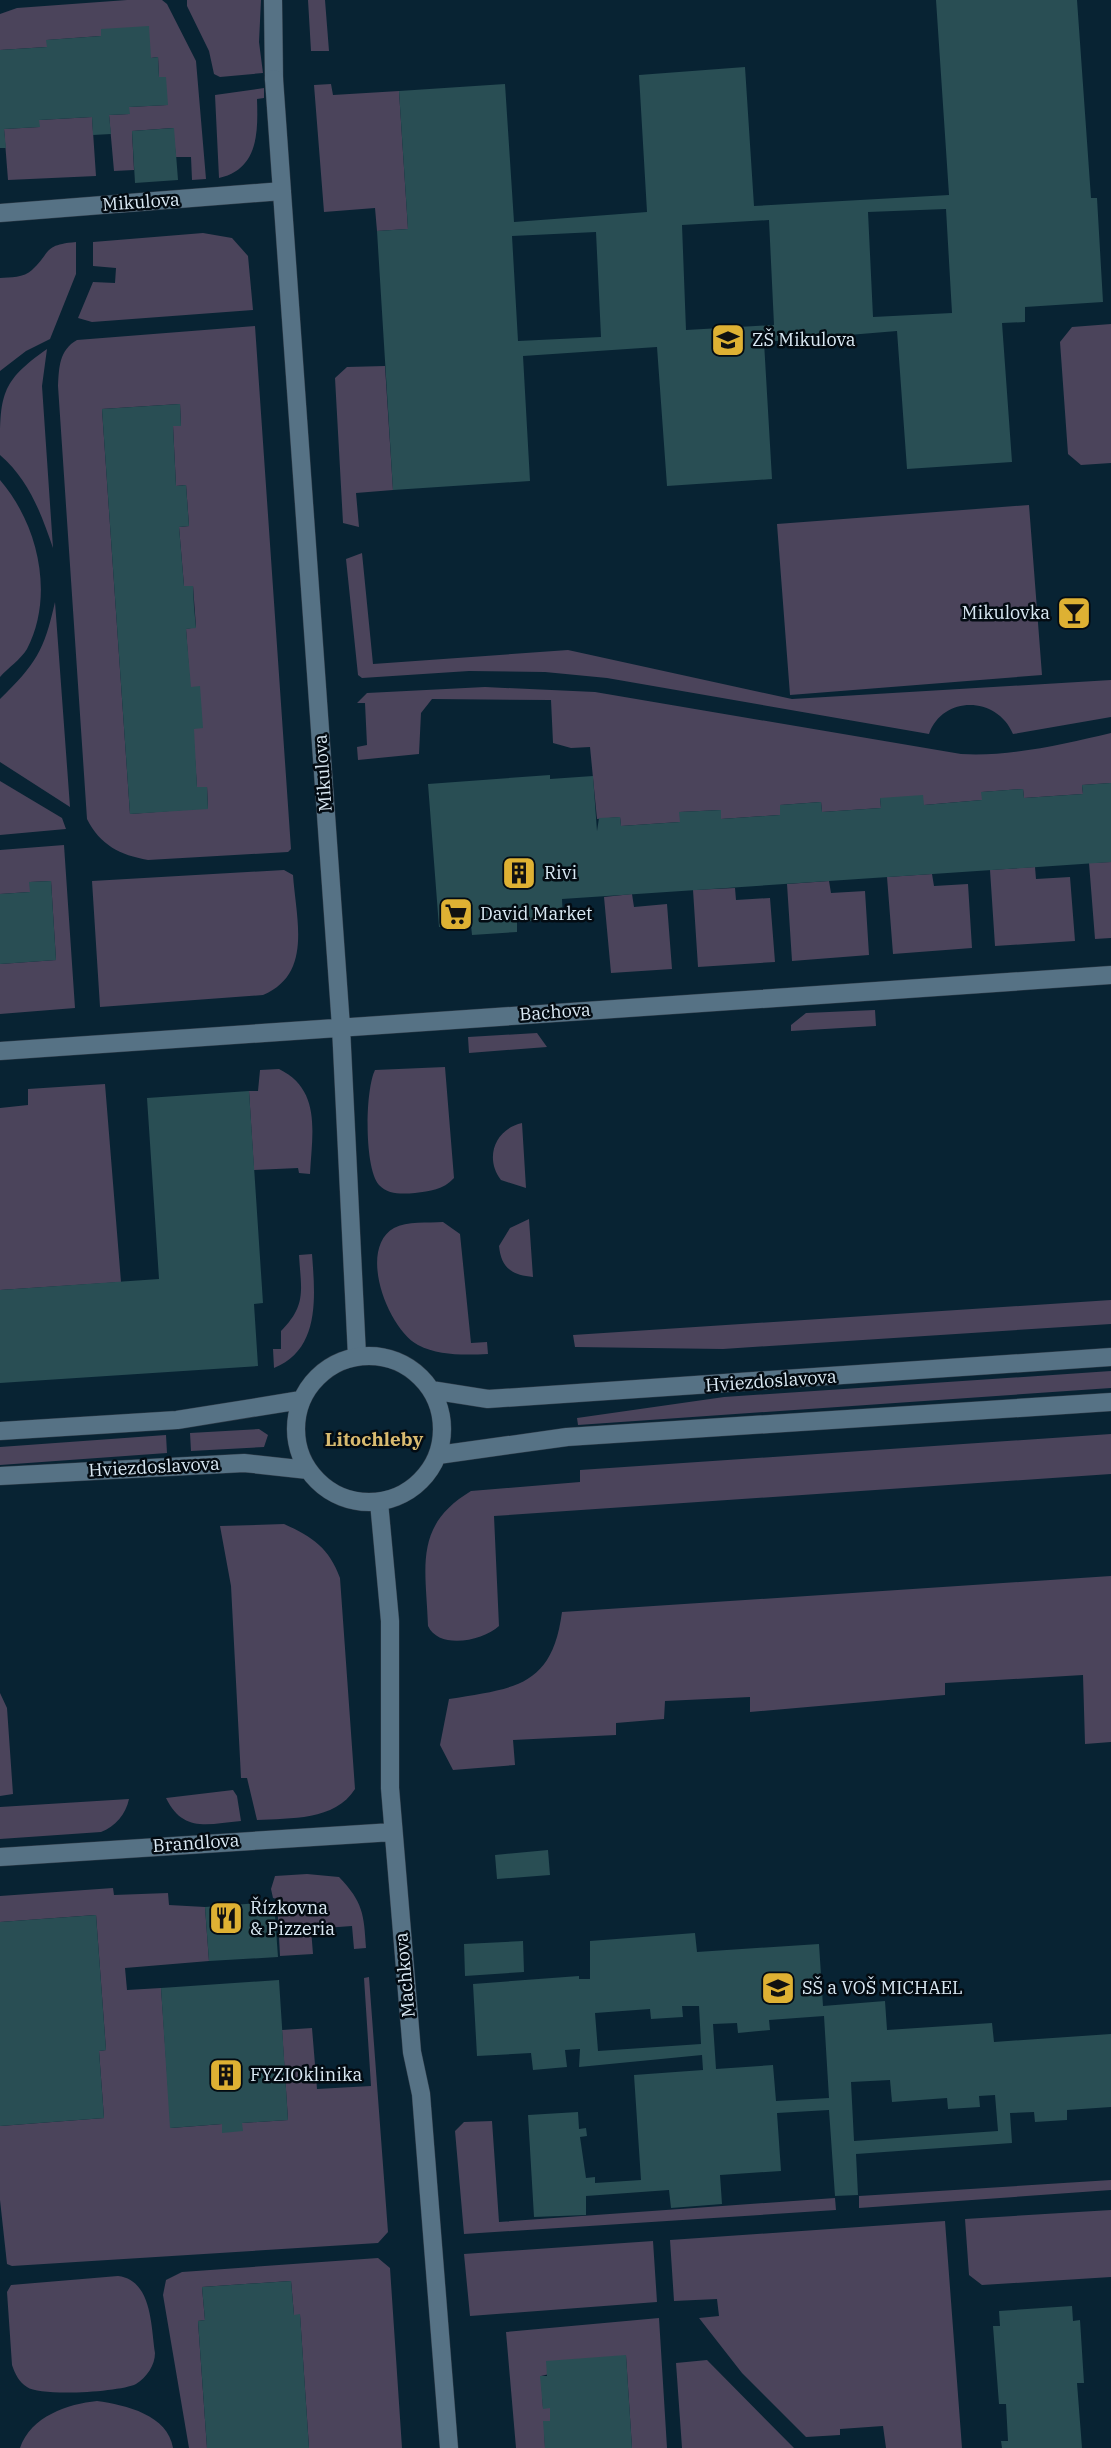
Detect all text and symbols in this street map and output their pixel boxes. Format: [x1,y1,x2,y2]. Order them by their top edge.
street label: Mikulova [102,187,181,216]
school or university icon: ZŠ Mikulova [709,321,747,359]
place label: ZŠ Mikulova [752,327,856,351]
bar icon: Mikulovka [1055,594,1093,632]
place label: Mikulovka [962,601,1050,624]
street label: Mikulova [308,733,337,812]
building icon: Rivi [500,854,538,892]
place label: Rivi [544,861,577,884]
supermarket icon: David Market [437,895,475,933]
place label: David Market [480,902,592,925]
street label: Bachova [518,998,592,1025]
street label: Hviezdoslavova [705,1364,837,1397]
district label: Litochleby [325,1427,423,1451]
street label: Hviezdoslavova [88,1452,220,1481]
street label: Brandlova [152,1828,240,1857]
place label: Řízkovna & Pizzeria [250,1896,335,1940]
restaurant icon: Řízkovna & Pizzeria [207,1899,245,1937]
street label: Machkova [389,1931,420,2019]
school or university icon: SŠ a VOŠ MICHAEL [759,1969,797,2007]
place label: SŠ a VOŠ MICHAEL [802,1975,963,1999]
building icon: FYZIOklinika [207,2056,245,2094]
place label: FYZIOklinika [250,2063,363,2086]

